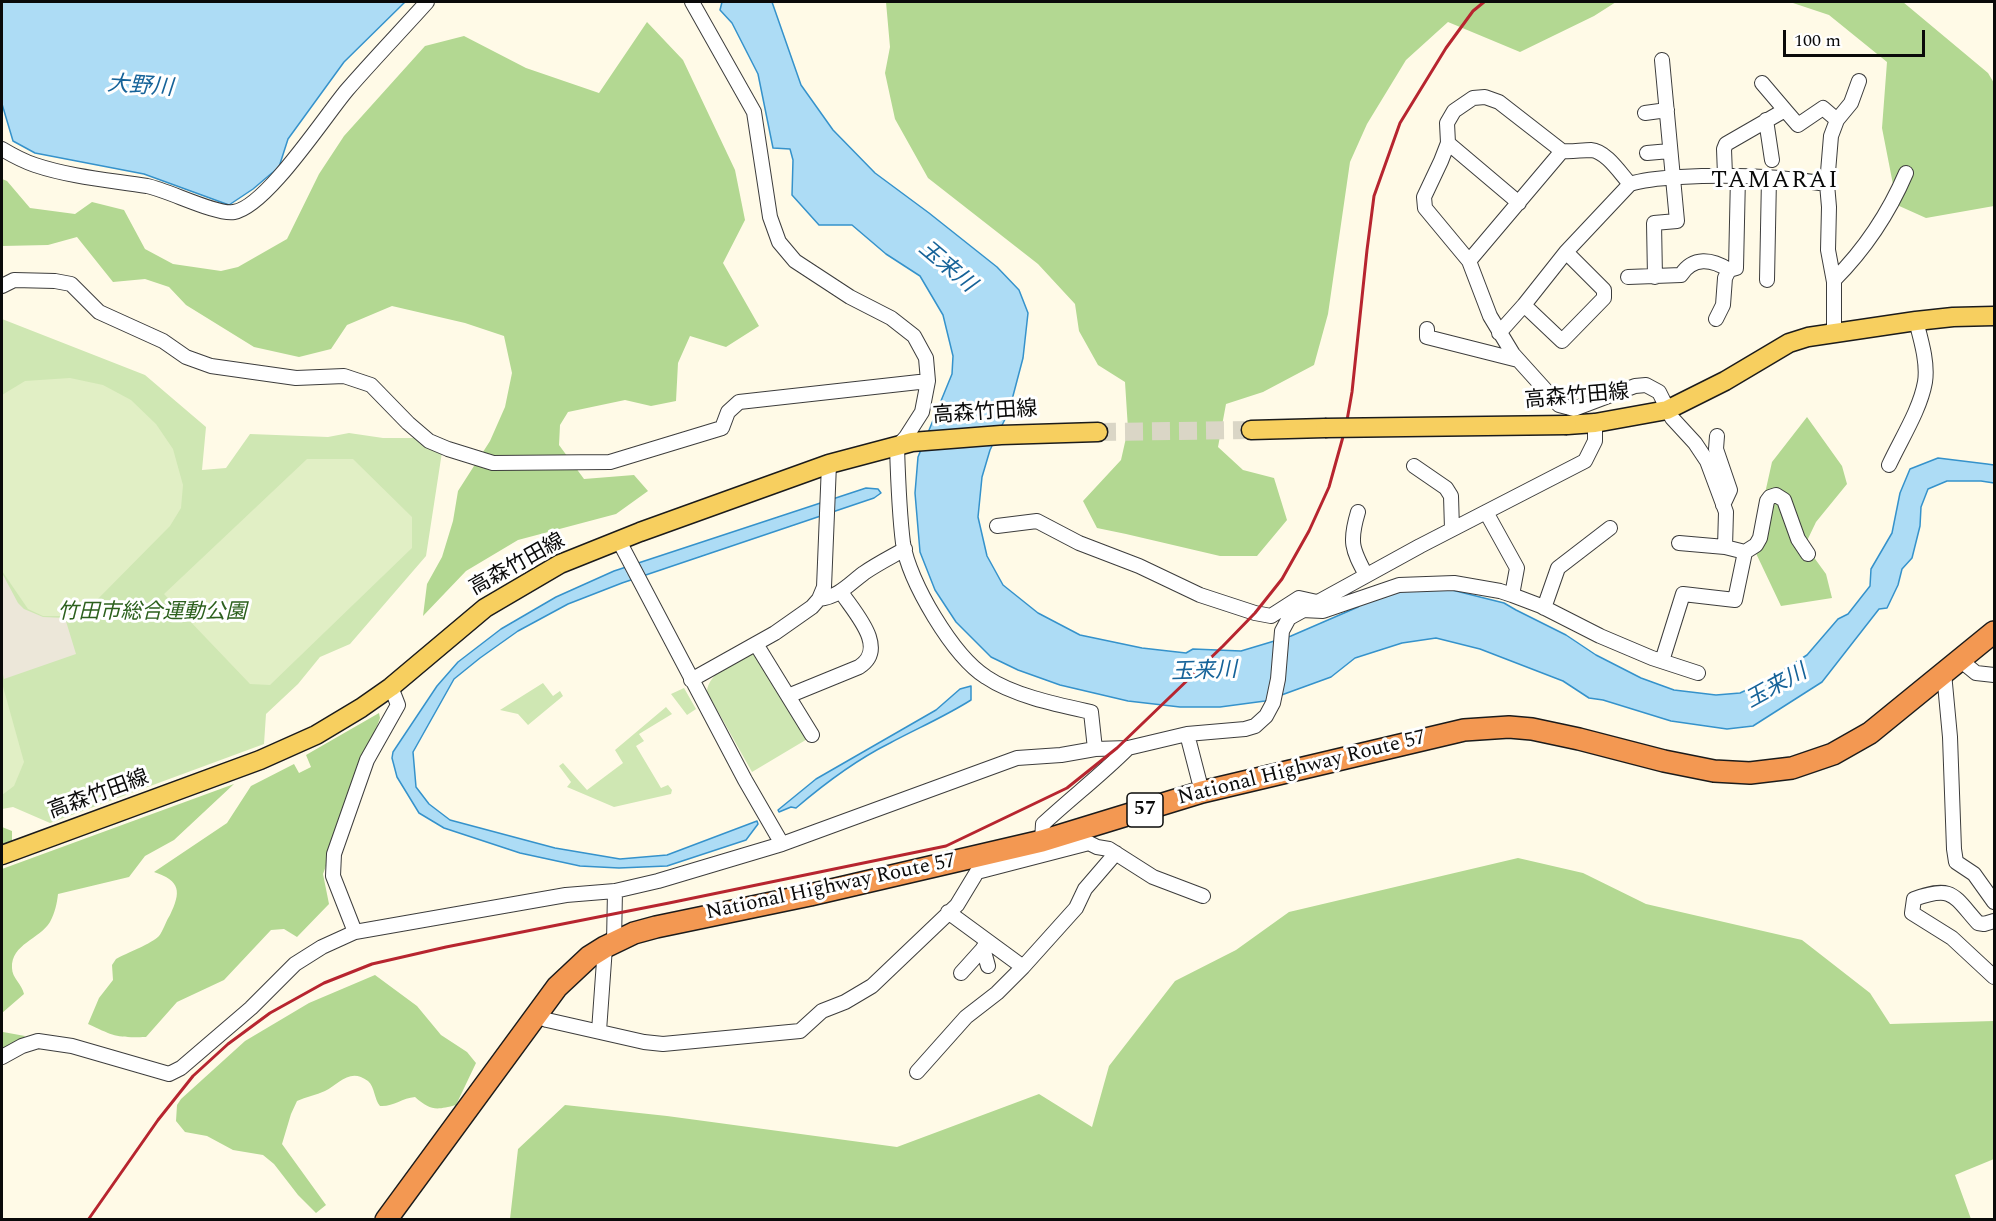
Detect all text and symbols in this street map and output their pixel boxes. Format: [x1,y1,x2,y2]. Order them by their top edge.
scale bar [1786,18,1928,56]
text: 100 m [1794,27,1841,54]
water label: 大野川 [106,73,174,103]
district label: TAMARAI [1711,168,1839,196]
water label: 玉来川 [912,237,980,299]
street label: 高森竹田線 [1524,381,1630,415]
street label: 高森竹田線 [932,398,1038,430]
street label: 高森竹田線 [466,530,570,602]
park label: 竹田市総合運動公園 [58,601,246,627]
water label: 玉来川 [1171,659,1237,687]
water label: 玉来川 [1742,660,1812,716]
street label: National Highway Route 57 [1175,726,1429,812]
street label: 高森竹田線 [45,766,153,826]
road number: 57 [1127,793,1163,827]
street label: National Highway Route 57 [704,849,958,927]

